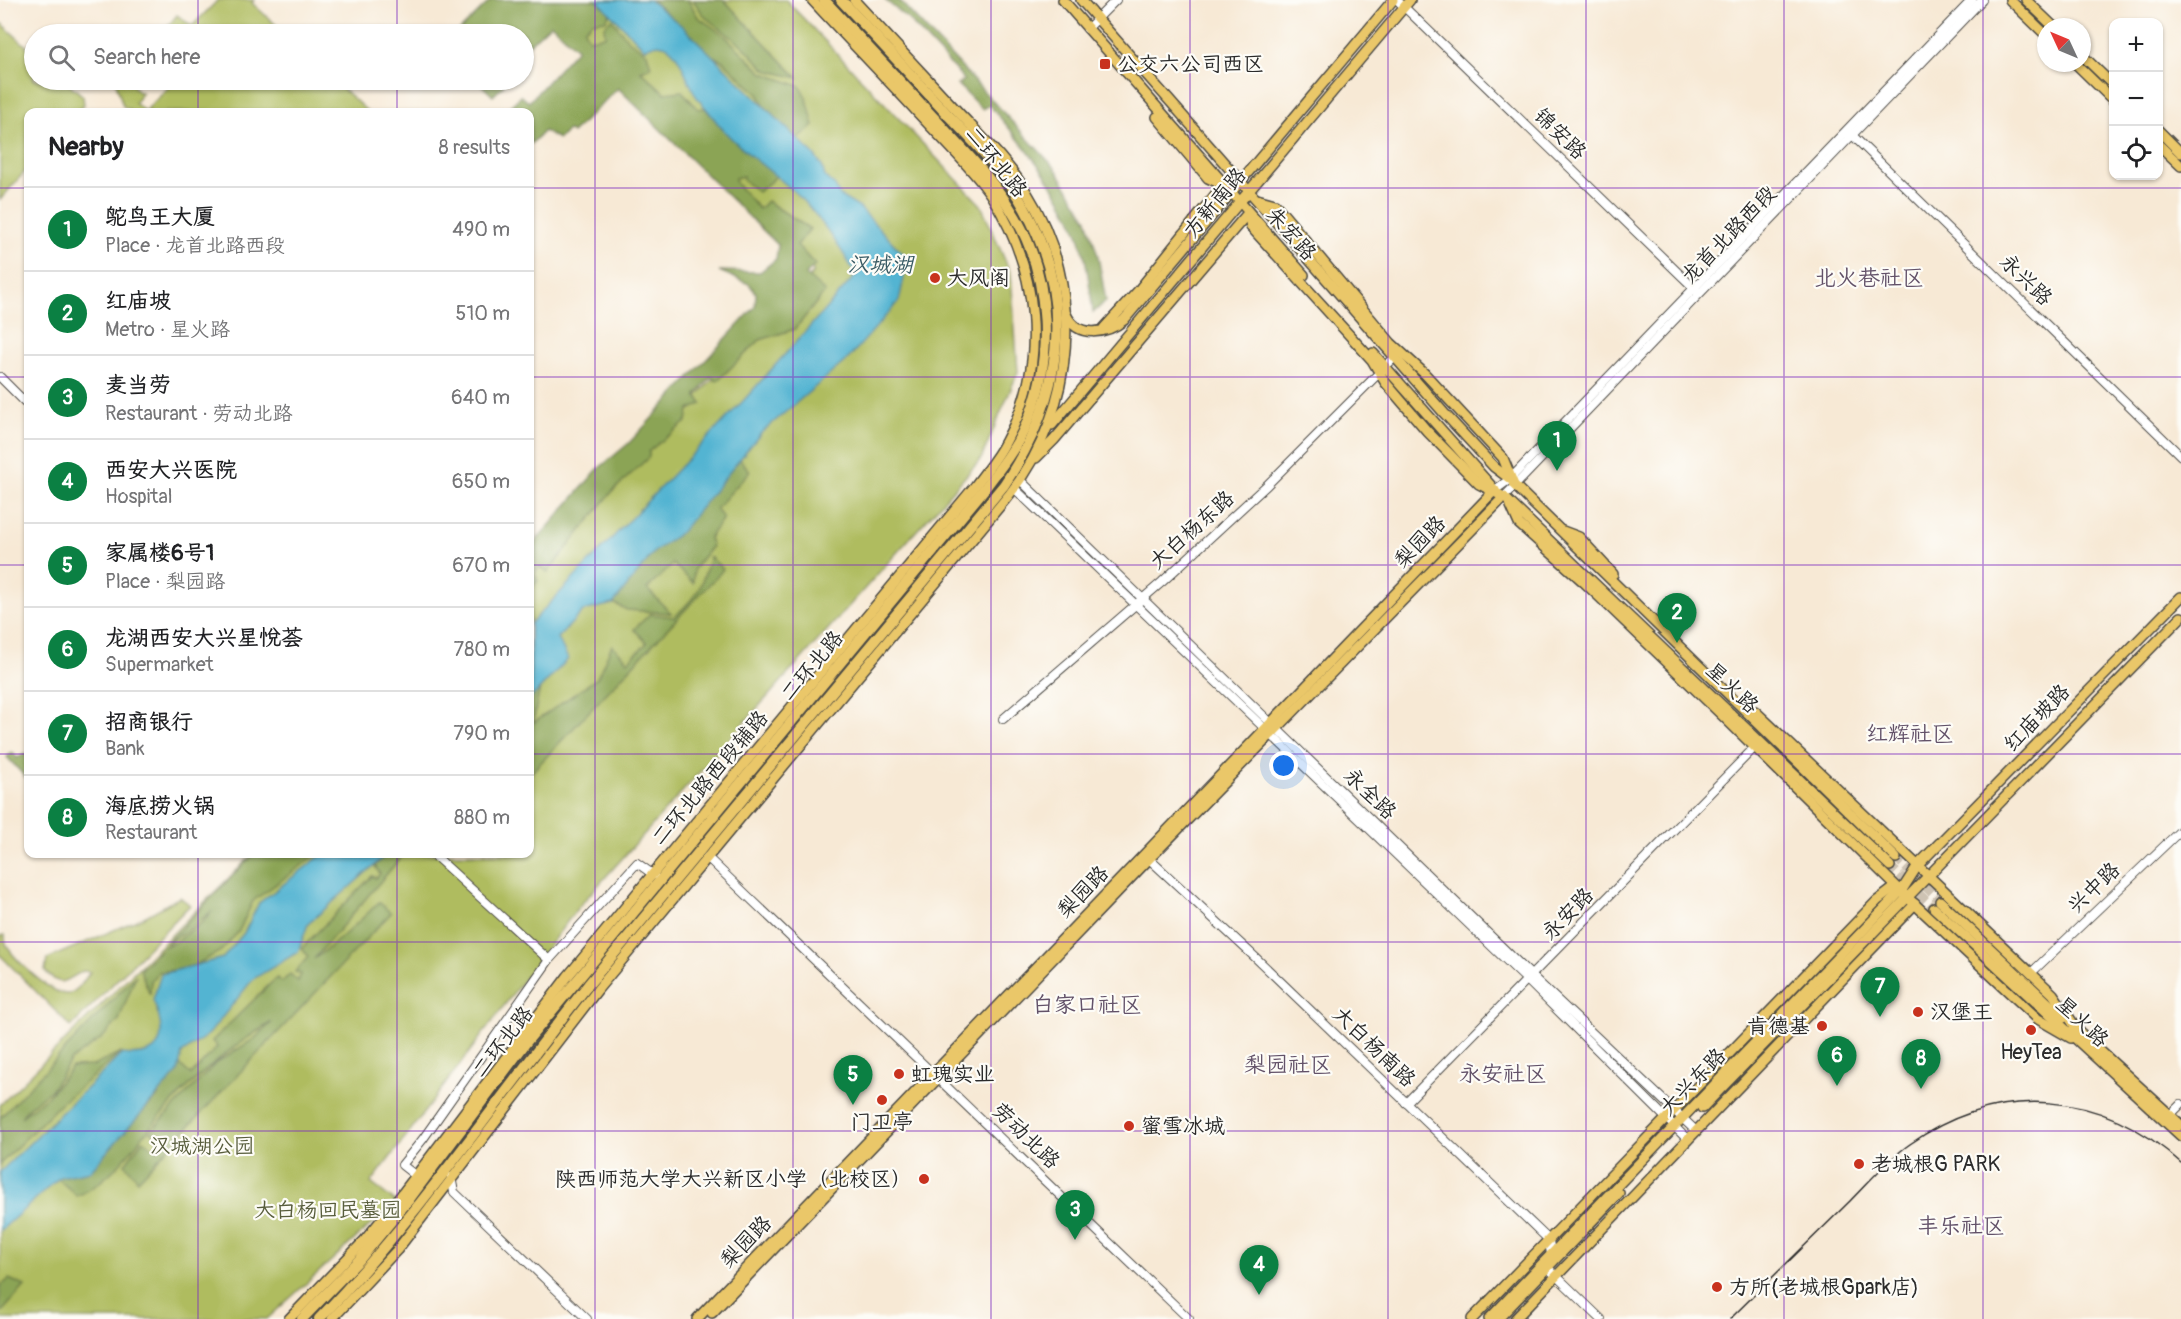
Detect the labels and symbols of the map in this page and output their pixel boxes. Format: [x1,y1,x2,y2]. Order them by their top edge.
north arrow [2037,18,2091,72]
place label: 公交六公司西区 [1117,51,1264,78]
marker: 公交六公司西区 [1098,57,1112,71]
street label: 锦安路 [1528,102,1592,166]
street label: 二环北路 [959,121,1033,203]
street label: 方新南路 [1178,162,1252,244]
street label: 龙首北路西段 [1676,180,1782,290]
street label: 朱宏路 [1260,202,1322,266]
street label: 永兴路 [1994,248,2058,312]
water label: 汉城湖 [847,251,915,279]
district label: 北火巷社区 [1814,264,1924,292]
place label: 大风阁 [947,265,1010,292]
marker: 大风阁 [928,271,942,285]
pin: 1 [1538,422,1576,471]
street label: 大白杨东路 [1144,485,1240,575]
street label: 梨园路 [1388,510,1452,574]
pin: 2 [1658,594,1696,643]
street label: 二环北路 [775,625,849,707]
street label: 星火路 [1700,657,1764,719]
street label: 红庙坡路 [1998,678,2076,758]
street label: 二环北路西段辅路 [646,705,774,851]
district label: 红辉社区 [1866,720,1954,748]
your location [1269,751,1298,780]
street label: 永全路 [1338,762,1402,826]
street label: 兴中路 [2062,856,2126,920]
street label: 梨园路 [1051,860,1115,924]
street label: 永安路 [1536,882,1600,946]
pin: 7 [1860,968,1900,1017]
district label: 白家口社区 [1032,991,1142,1019]
street label: 星火路 [2050,991,2114,1053]
place label: 汉堡王 [1930,999,1993,1026]
street label: 二环北路 [467,1001,539,1083]
street label: 大白杨南路 [1327,1001,1421,1093]
marker: 汉堡王 [1911,1005,1925,1019]
place label: 肯德基 [1747,1013,1810,1040]
marker: 肯德基 [1815,1019,1829,1033]
marker: HeyTea [2024,1023,2038,1037]
pin: 6 [1818,1036,1856,1086]
place label: HeyTea [2000,1039,2062,1066]
pin: 8 [1902,1040,1940,1089]
street label: 大兴东路 [1654,1042,1732,1122]
district label: 梨园社区 [1244,1051,1332,1079]
pin: 5 [834,1056,872,1105]
district label: 永安社区 [1459,1060,1547,1088]
place label: 虹瑰实业 [911,1061,995,1088]
marker: 虹瑰实业 [892,1067,906,1081]
marker: 门卫亭 [875,1093,889,1107]
street label: 劳动北路 [986,1097,1066,1175]
place label: 门卫亭 [851,1109,914,1136]
place label: 蜜雪冰城 [1141,1113,1225,1140]
marker: 蜜雪冰城 [1122,1119,1136,1133]
park label: 汉城湖公园 [150,1133,255,1160]
place label: 老城根G PARK [1871,1151,2001,1178]
marker: 老城根G PARK [1852,1157,1866,1171]
place label: 陕西师范大学大兴新区小学（北校区） [555,1166,912,1193]
marker: 陕西师范大学大兴新区小学（北校区） [917,1172,931,1186]
pin: 3 [1056,1190,1094,1240]
park label: 大白杨回民墓园 [255,1197,402,1224]
street label: 梨园路 [714,1210,778,1274]
district label: 丰乐社区 [1917,1212,2005,1240]
pin: 4 [1240,1246,1278,1295]
place label: 方所(老城根Gpark店) [1729,1274,1919,1301]
marker: 方所(老城根Gpark店) [1710,1280,1724,1294]

